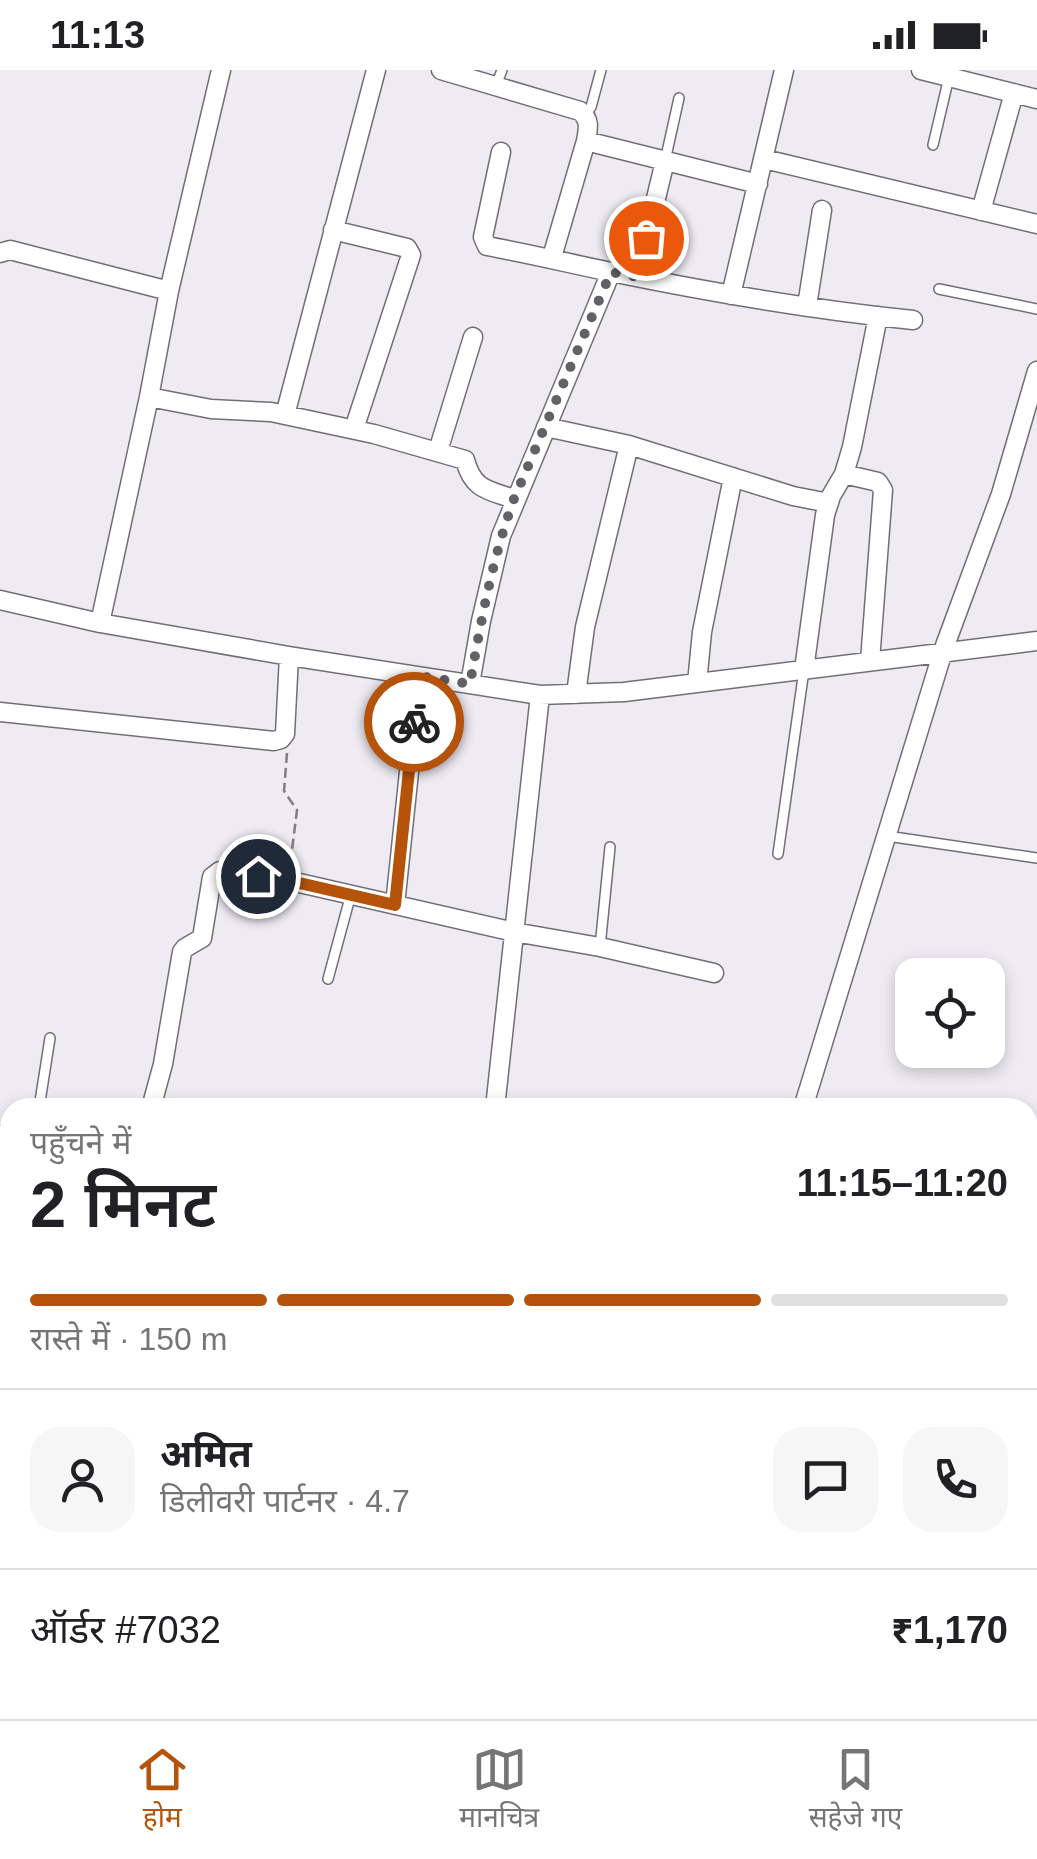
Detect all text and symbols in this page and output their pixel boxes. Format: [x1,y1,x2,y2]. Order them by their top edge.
text: 11:13 [50,14,145,56]
pin [604,196,689,281]
icon: bag [619,211,674,266]
courier [364,672,464,772]
icon: bike [387,695,442,750]
pin [216,834,301,919]
icon: home [231,849,286,904]
map controls [895,958,1005,1068]
button: locate [895,958,1005,1068]
text: पहुँचने में [30,1125,131,1161]
text: 11:15–11:20 [797,1162,1008,1204]
text: 2 मिनट [30,1168,216,1241]
text: रास्ते में · 150 m [30,1321,227,1357]
button: person [30,1427,135,1532]
button: chat [773,1427,878,1532]
button: phone [903,1427,1008,1532]
text: अमित [160,1433,252,1475]
text: डिलीवरी पार्टनर · 4.7 [160,1483,410,1519]
text: ऑर्डर #7032 [30,1609,221,1651]
text: ₹1,170 [891,1609,1008,1651]
tab: होम [135,1742,190,1838]
tab: मानचित्र [459,1742,539,1838]
tab: सहेजे गए [809,1742,902,1838]

